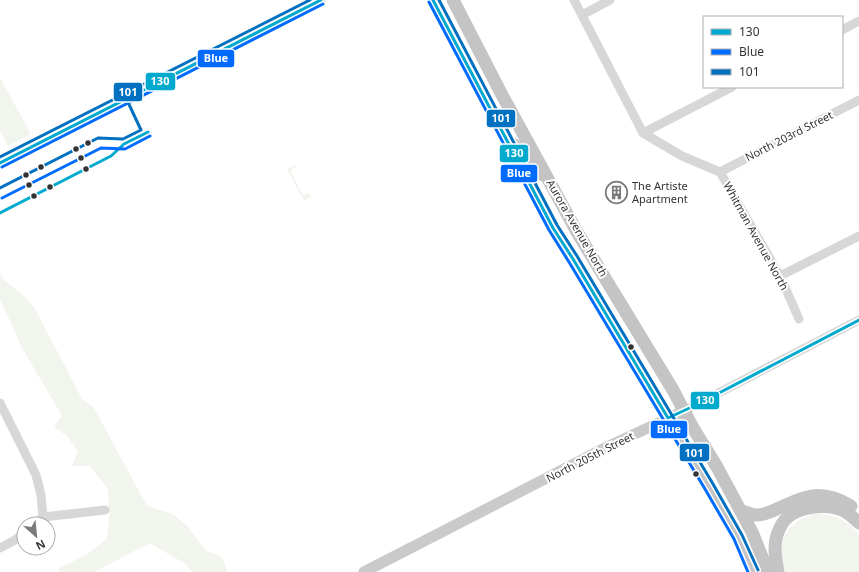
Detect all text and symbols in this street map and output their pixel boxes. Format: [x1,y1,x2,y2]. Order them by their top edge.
legend [703,16,843,88]
text: 130 [739,23,760,40]
text: Blue [739,43,764,60]
line badge: Blue [197,49,235,68]
text: Blue [204,50,229,65]
text: 101 [739,63,760,80]
line badge: 130 [145,72,176,91]
text: 130 [151,73,169,88]
line badge: 101 [113,82,143,102]
text: 101 [119,84,137,99]
street label: North 203rd Street [742,107,835,164]
line badge: 101 [486,109,516,128]
text: 101 [492,110,510,125]
unlabelled marker [83,138,93,148]
unlabelled marker [71,144,81,154]
line badge: 130 [499,144,529,163]
text: 130 [505,145,523,160]
unlabelled marker [76,153,86,163]
unlabelled marker [36,162,46,172]
unlabelled marker [81,164,91,174]
line badge: Blue [500,164,538,183]
text: Blue [507,165,532,180]
unlabelled marker [21,170,31,180]
street label: Aurora Avenue North [543,176,611,279]
place label: The Artiste Apartment [632,178,688,206]
building icon: The Artiste Apartment [604,179,630,205]
street label: Whitman Avenue North [720,179,793,293]
unlabelled marker [24,180,34,190]
unlabelled marker [45,182,55,192]
unlabelled marker [29,191,39,201]
unlabelled marker [626,342,636,352]
line badge: 130 [690,391,720,410]
text: 130 [696,392,714,407]
line badge: Blue [650,420,688,439]
text: Blue [657,421,682,436]
street label: North 205th Street [543,428,636,485]
line badge: 101 [679,443,710,462]
text: 101 [685,445,703,460]
unlabelled marker [691,469,701,479]
north arrow [16,516,56,556]
text: N [33,537,48,554]

